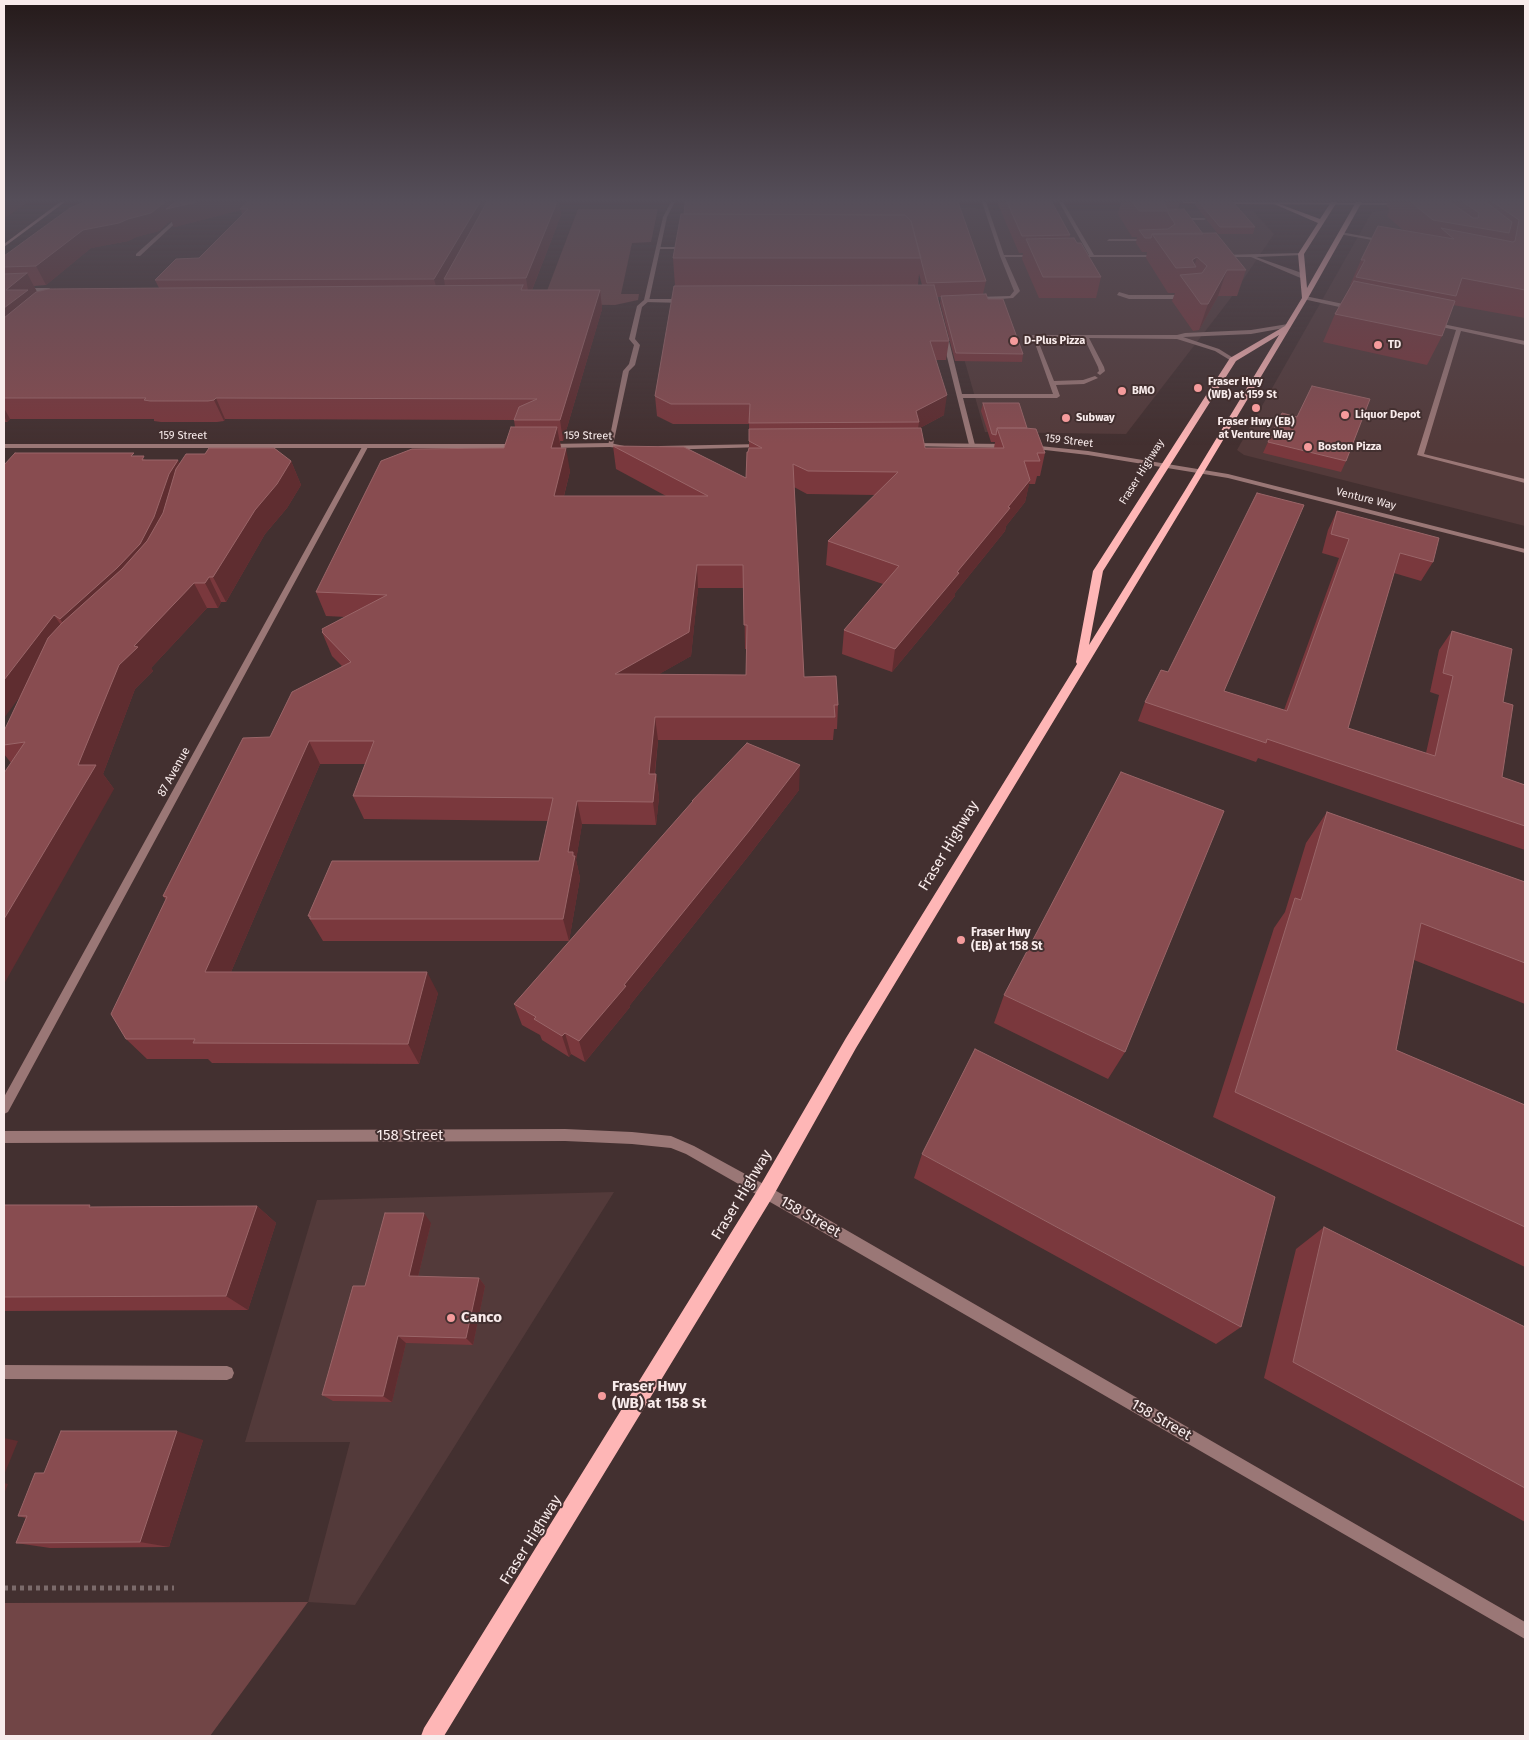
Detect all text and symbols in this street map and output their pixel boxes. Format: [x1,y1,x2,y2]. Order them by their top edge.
place label: D-Plus Pizza [1024,334,1085,348]
marker: D-Plus Pizza [1008,335,1020,347]
place label: TD [1388,338,1401,352]
marker: TD [1372,339,1384,351]
place label: Fraser Hwy (WB) at 159 St [1208,375,1277,401]
marker: Fraser Hwy (WB) at 159 St [1192,382,1204,394]
place label: BMO [1132,384,1155,398]
marker: BMO [1116,385,1128,397]
marker: Fraser Hwy (EB) at Venture Way [1250,402,1262,414]
place label: Liquor Depot [1355,408,1421,422]
marker: Liquor Depot [1339,409,1351,421]
place label: Subway [1076,411,1115,425]
marker: Subway [1060,412,1072,424]
place label: Fraser Hwy (EB) at Venture Way [1218,415,1294,441]
street label: 159 Street [159,429,207,443]
street label: 159 Street [564,429,612,443]
street label: 159 Street [1044,431,1094,451]
street label: Fraser Highway [1117,437,1167,507]
place label: Boston Pizza [1318,440,1382,454]
marker: Boston Pizza [1302,441,1314,453]
street label: Venture Way [1335,485,1397,513]
street label: 87 Avenue [154,745,194,799]
street label: Fraser Highway [915,798,983,894]
place label: Fraser Hwy (EB) at 158 St [971,926,1043,954]
marker: Fraser Hwy (EB) at 158 St [955,934,967,946]
street label: 158 Street [377,1127,443,1145]
street label: Fraser Highway [708,1147,776,1243]
street label: 158 Street [777,1192,843,1242]
place label: Canco [461,1309,502,1327]
marker: Canco [445,1312,457,1324]
place label: Fraser Hwy (WB) at 158 St [612,1378,706,1413]
marker: Fraser Hwy (WB) at 158 St [596,1390,608,1402]
street label: 158 Street [1128,1395,1194,1445]
street label: Fraser Highway [496,1492,566,1588]

